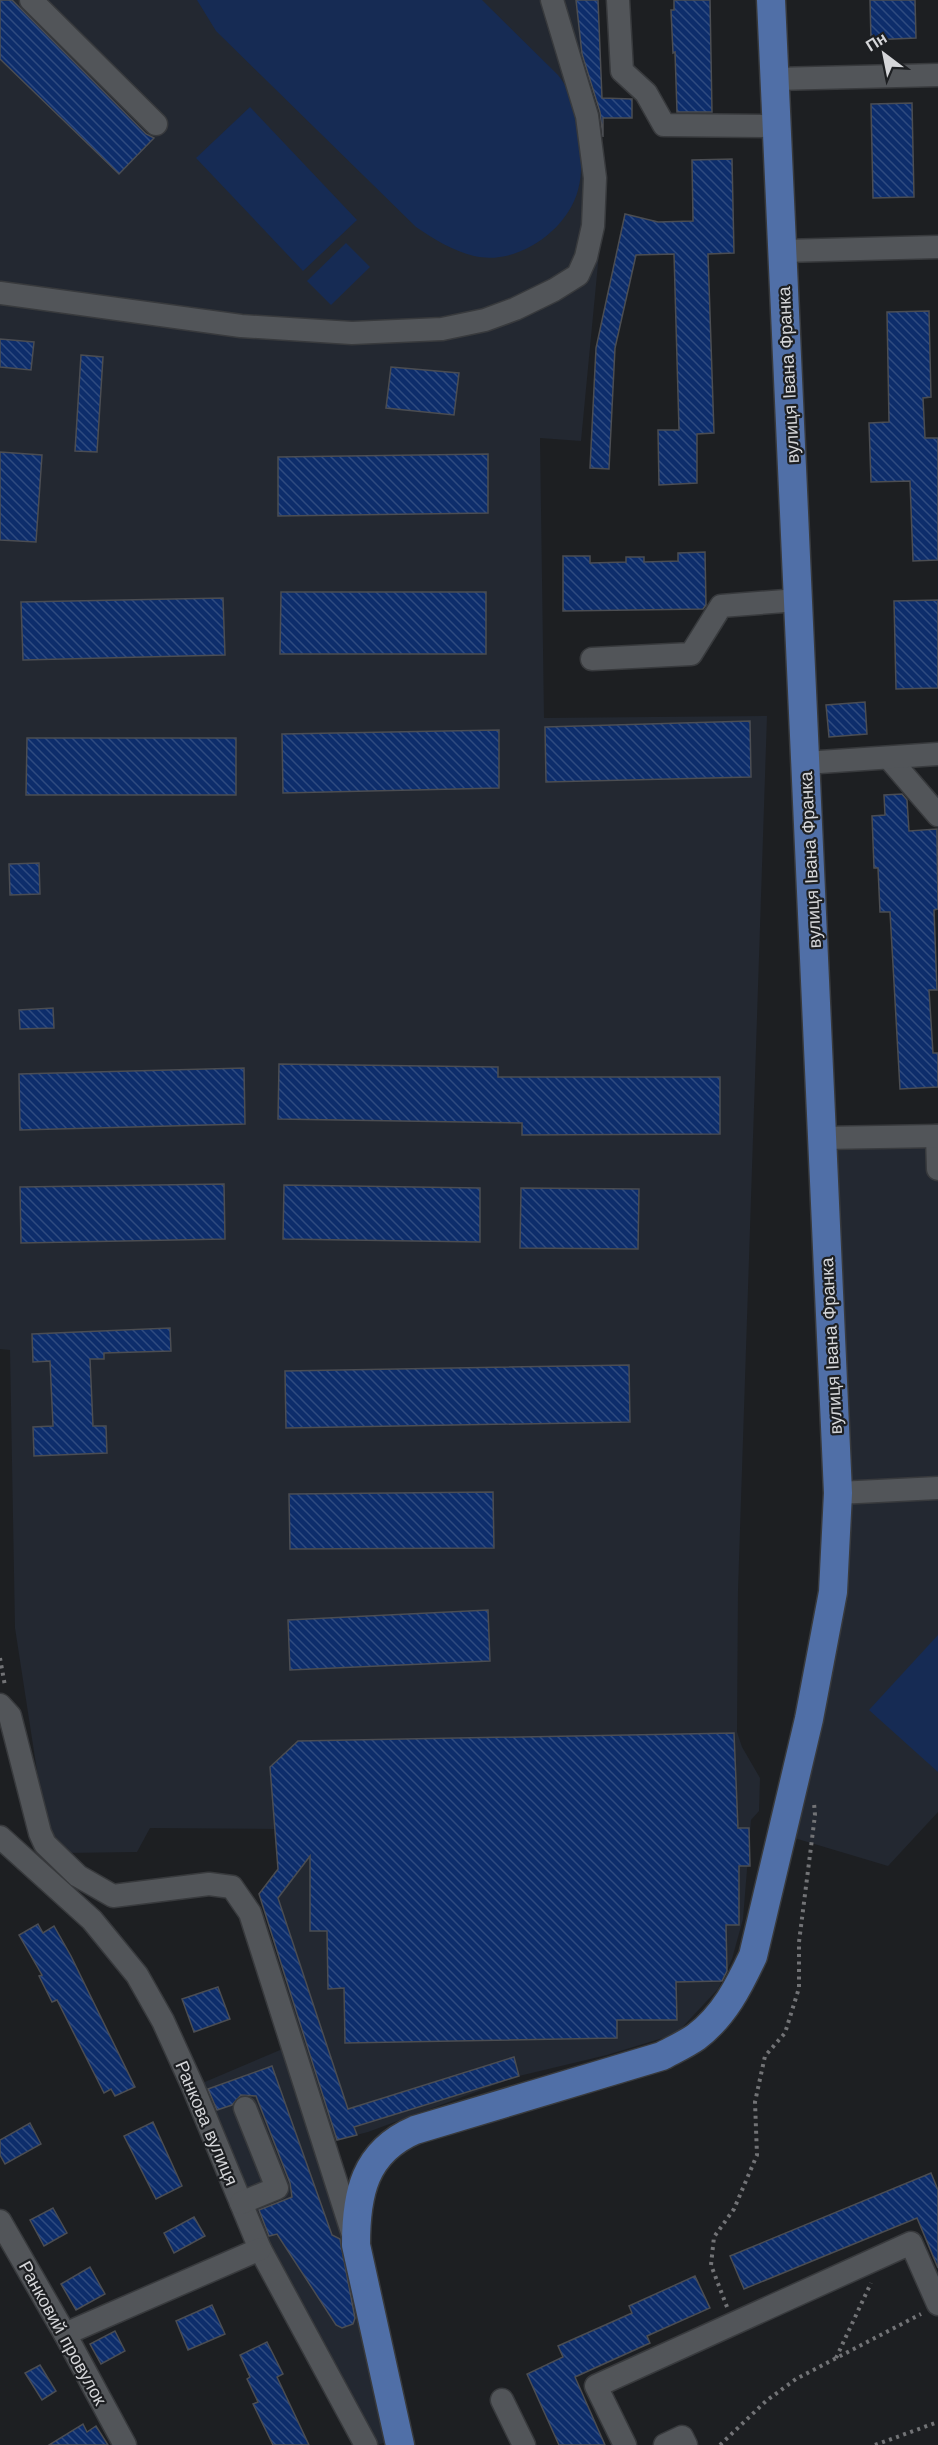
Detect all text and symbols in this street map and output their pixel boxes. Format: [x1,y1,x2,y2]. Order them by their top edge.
north arrow [854,24,914,84]
text: Пн [862,28,890,55]
street label: вулиця Івана Франка [773,285,803,464]
street label: вулиця Івана Франка [795,770,825,949]
street label: вулиця Івана Франка [816,1256,846,1435]
street label: Ранкова вулиця [171,2058,243,2188]
street label: Ранковий провулок [15,2257,111,2409]

